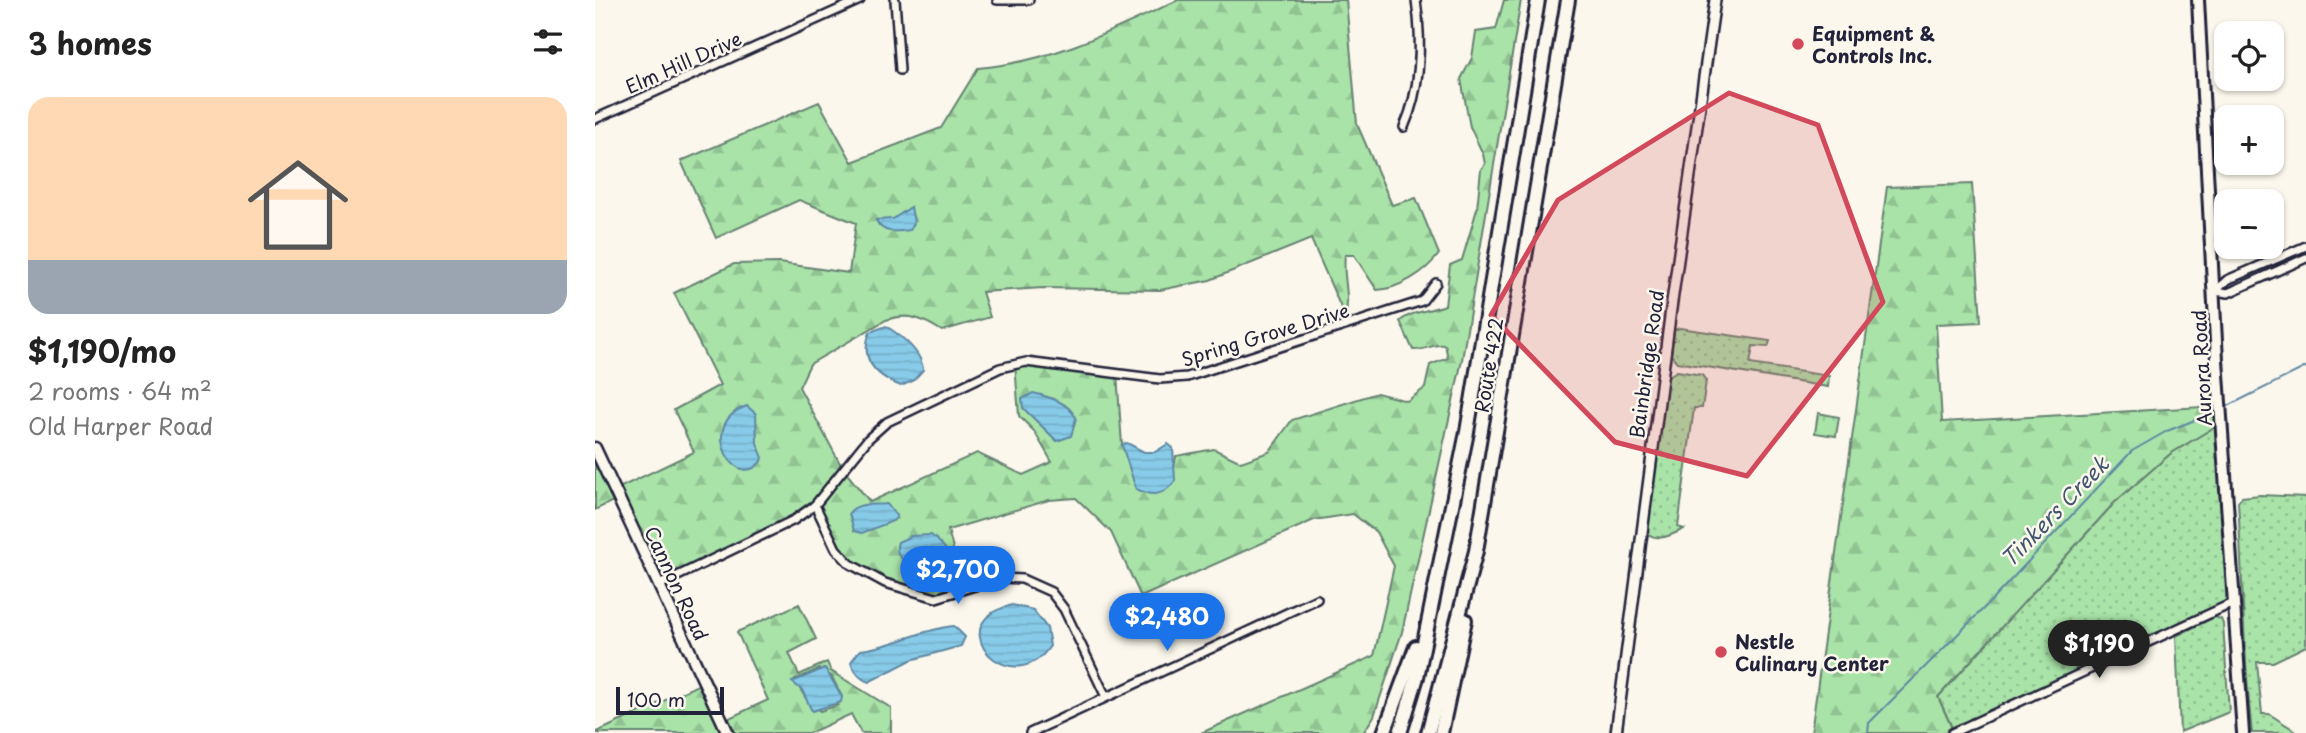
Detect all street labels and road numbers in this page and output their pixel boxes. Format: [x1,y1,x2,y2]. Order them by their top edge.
street label: Elm Hill Drive [620,24,746,100]
street label: Bainbridge Road [1622,288,1670,440]
street label: Spring Grove Drive [1178,295,1352,373]
street label: Aurora Road [2184,309,2218,427]
street label: Route 422 [1467,315,1509,415]
street label: Cannon Road [638,521,716,645]

